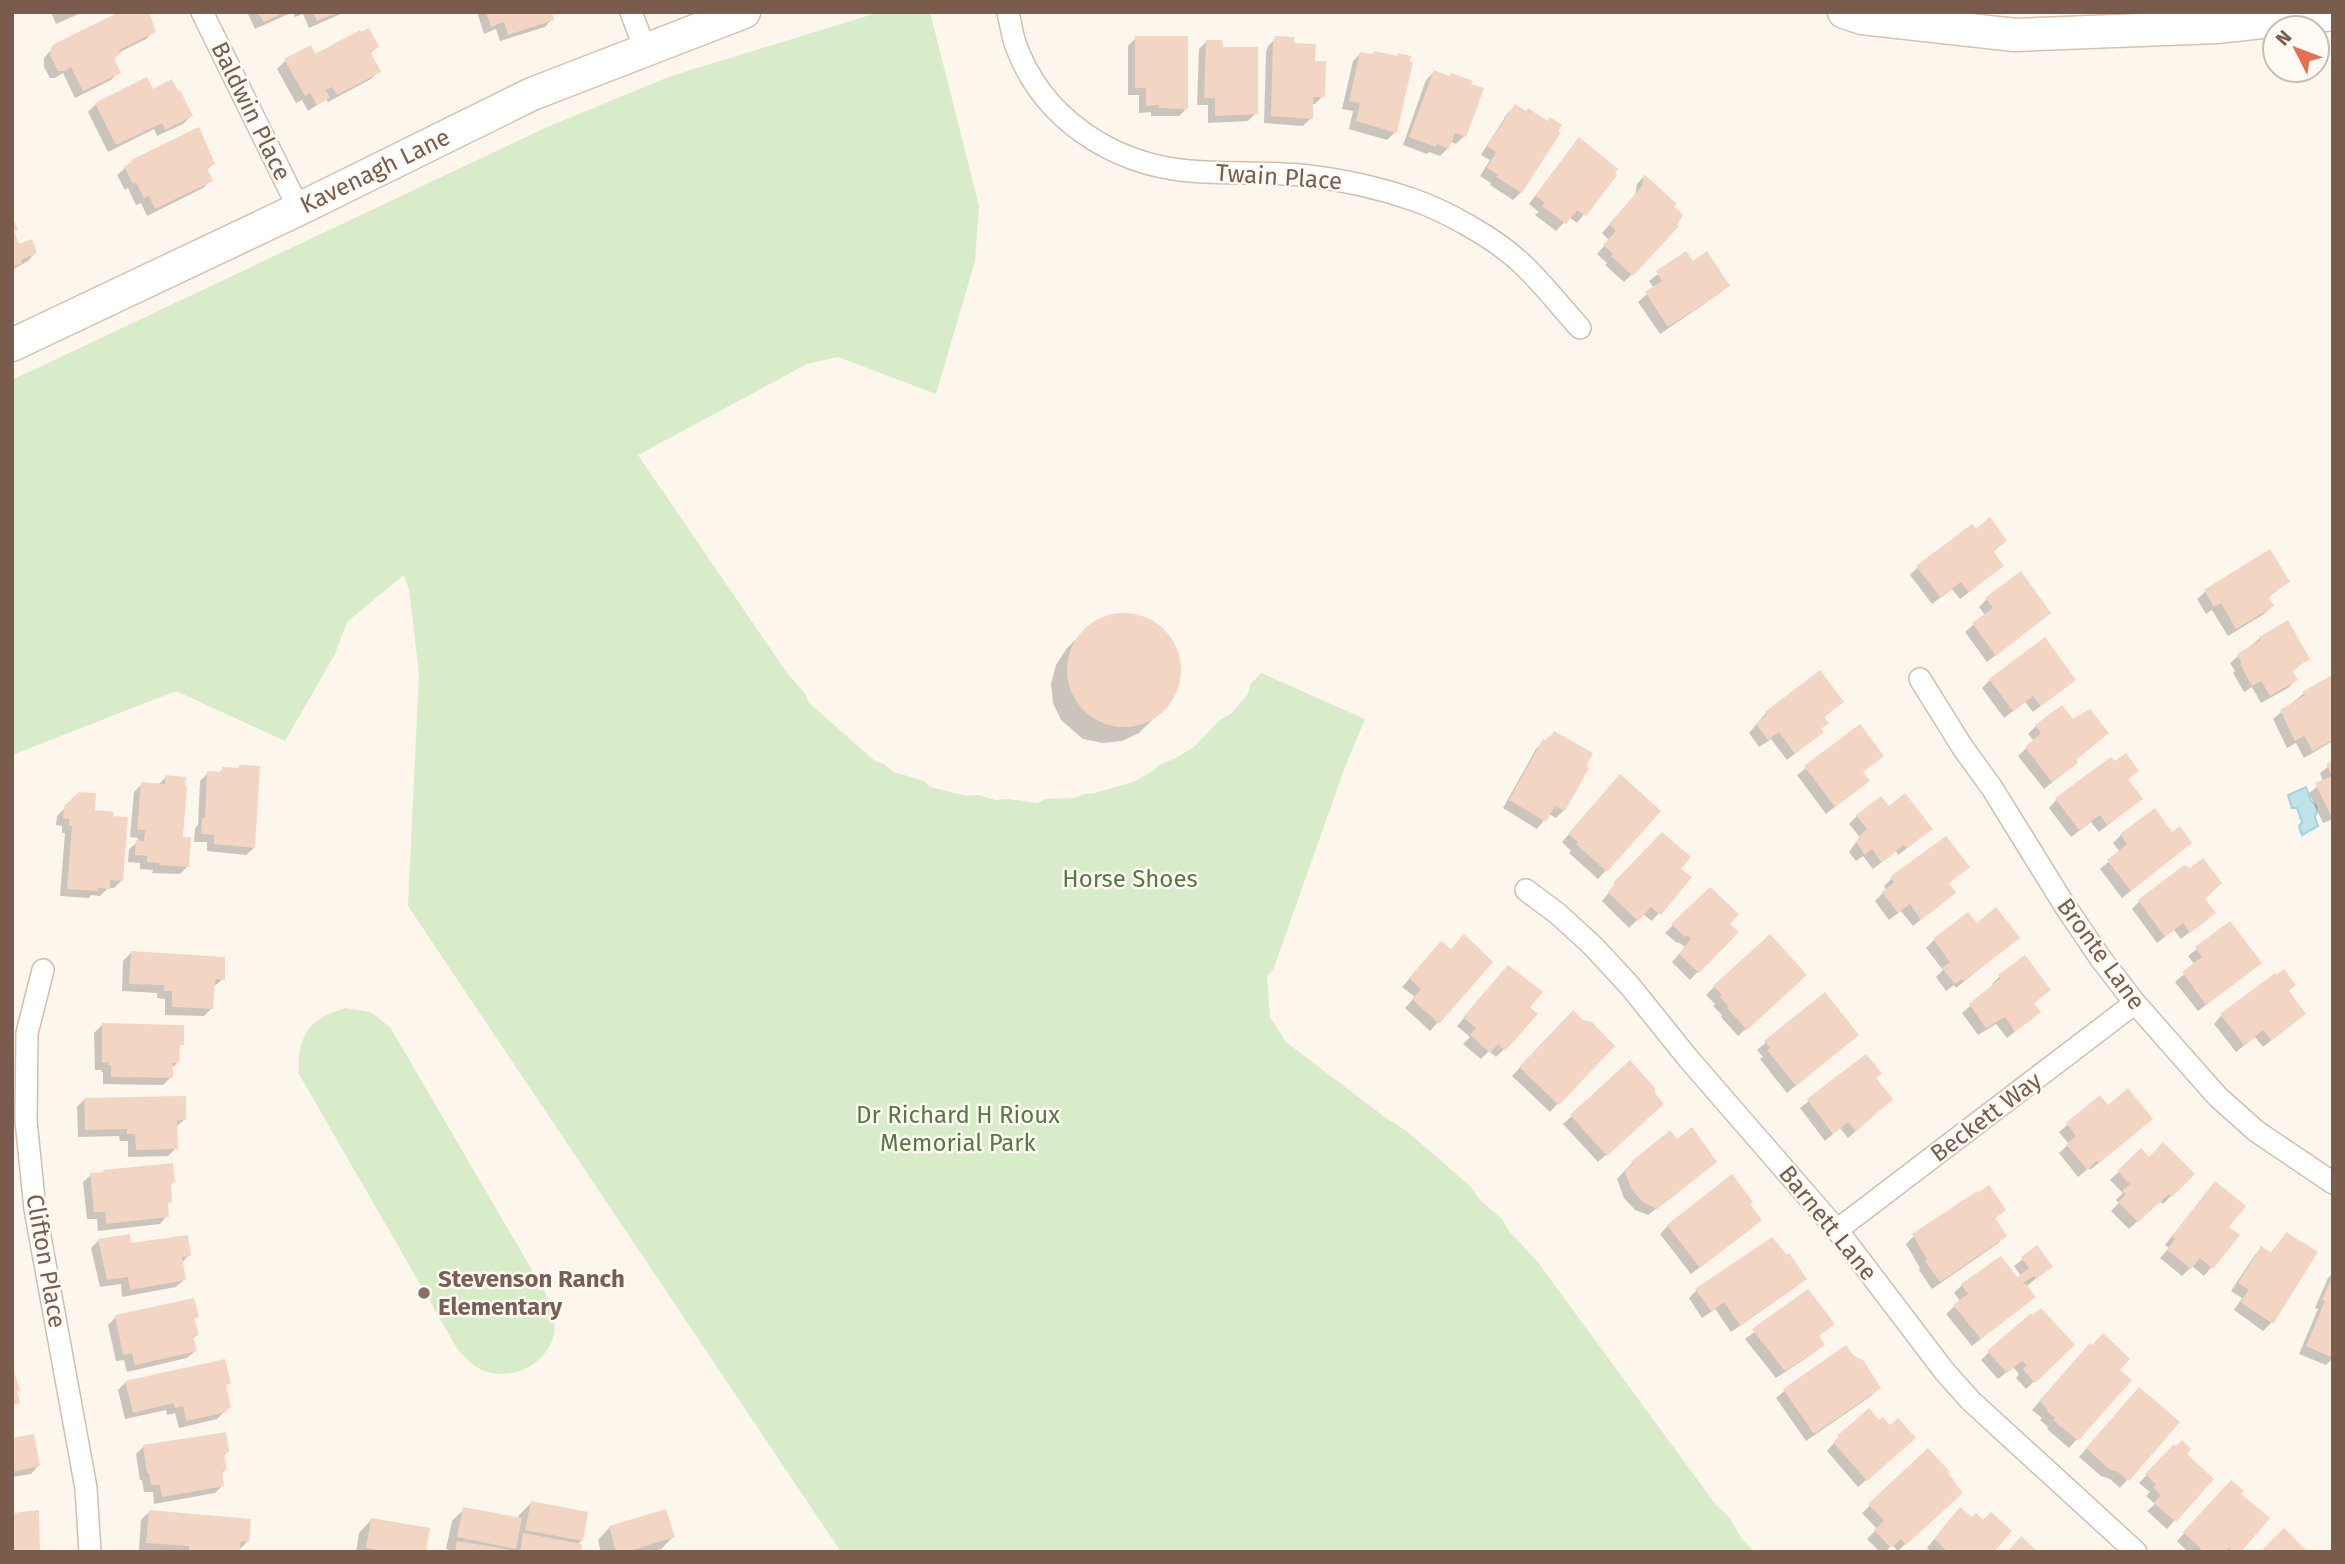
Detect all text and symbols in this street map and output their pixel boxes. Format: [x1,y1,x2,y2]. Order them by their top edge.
north arrow [2261,14,2331,84]
text: N [2271,26,2297,50]
street label: Baldwin Place [205,37,297,185]
street label: Kavenagh Lane [296,123,454,219]
street label: Twain Place [1215,159,1343,195]
park label: Horse Shoes [1062,865,1198,893]
street label: Bronte Lane [2051,893,2151,1015]
street label: Beckett Way [1925,1066,2047,1168]
park label: Dr Richard H Rioux Memorial Park [856,1101,1060,1157]
street label: Barnett Lane [1773,1160,1883,1286]
street label: Clifton Place [20,1192,72,1330]
place label: Stevenson Ranch Elementary [438,1265,625,1321]
marker: Stevenson Ranch Elementary [416,1285,432,1301]

